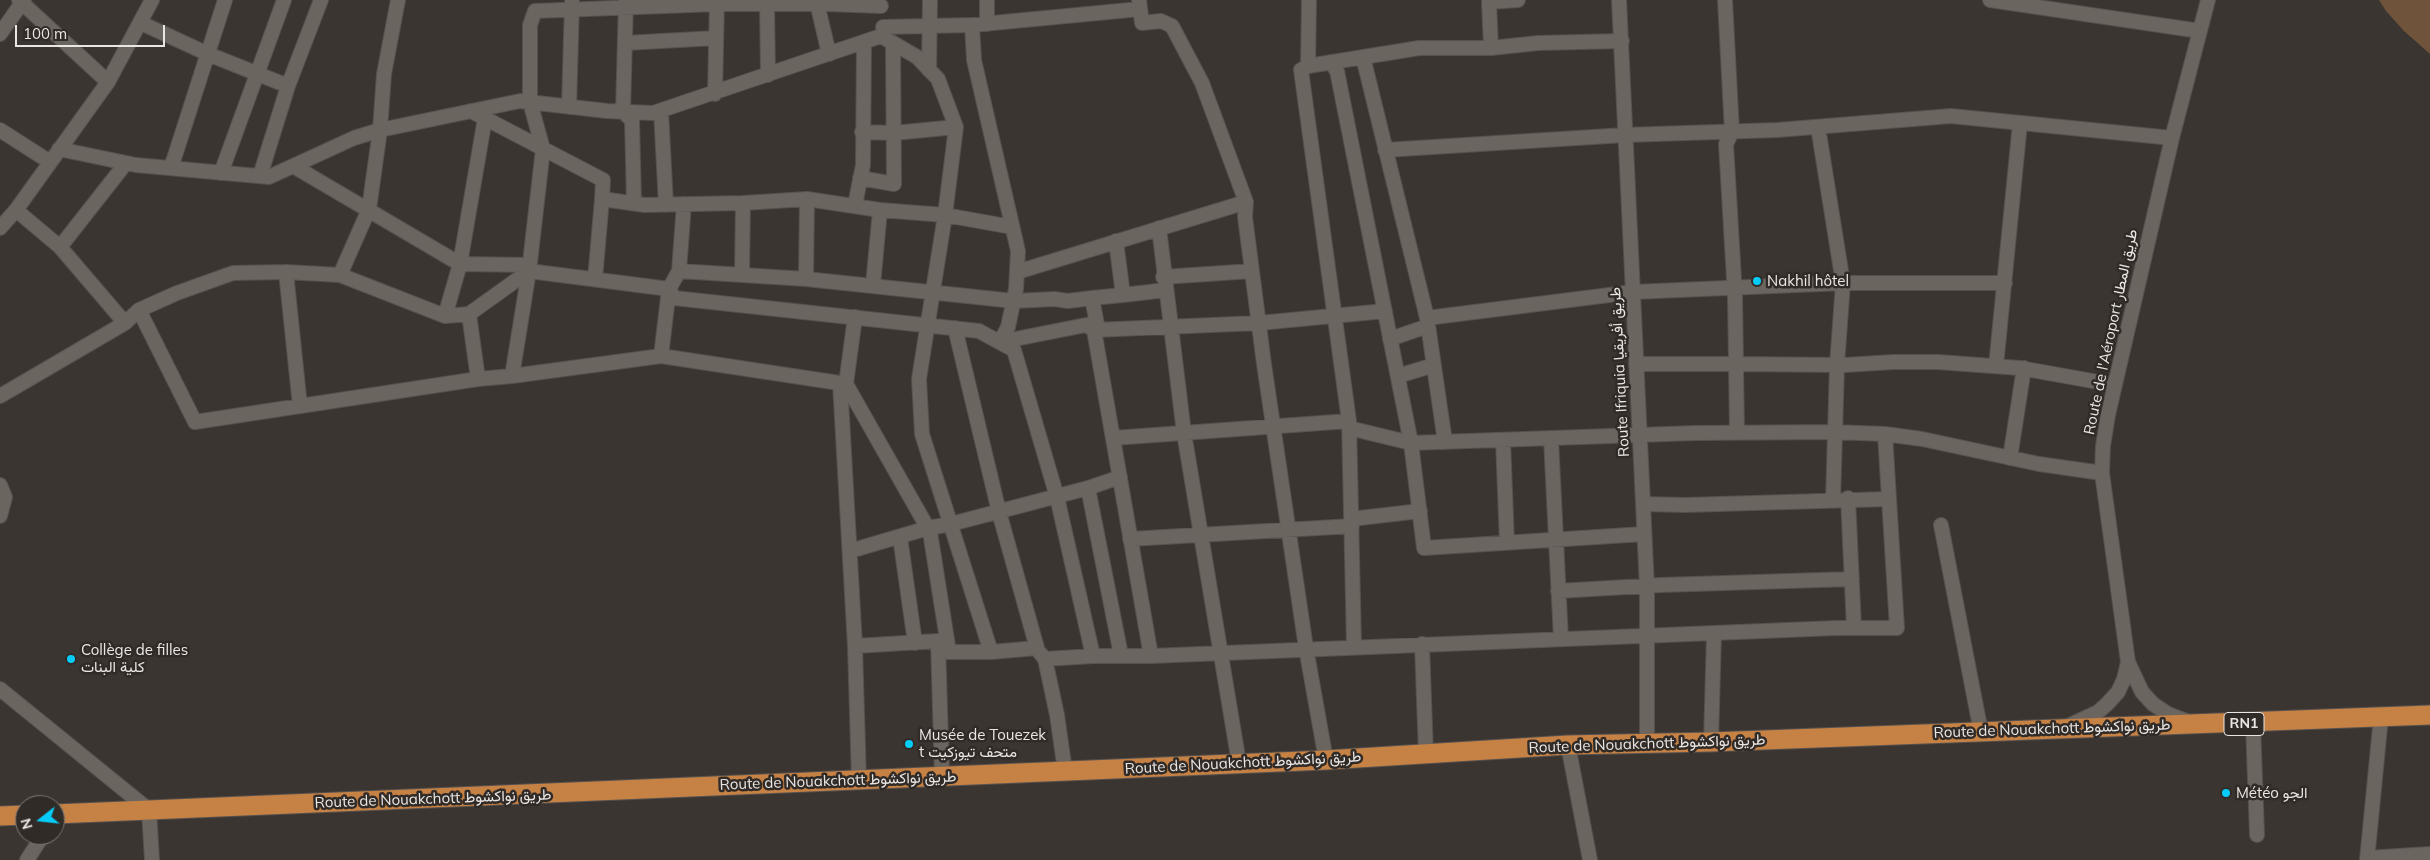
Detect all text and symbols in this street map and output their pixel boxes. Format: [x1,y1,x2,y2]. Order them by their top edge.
scale bar [18,15,168,47]
text: 100 m [23,24,67,43]
street label: Route de l'Aéroport طريق المطار [2080,228,2142,436]
place label: Nakhil hôtel [1767,272,1849,290]
marker: Nakhil hôtel [1751,275,1763,287]
street label: Route Ifriquia طريق أفريقيا [1607,287,1633,457]
place label: Collège de filles كلية البنات [81,641,188,676]
marker: Collège de filles كلية البنات [65,653,77,665]
road number: RN1 [2224,712,2264,736]
street label: Route de Nouakchott طريق نواكشوط [1933,716,2171,742]
place label: Musée de Touezek t متحف تيوزكيت [919,726,1046,761]
street label: Route de Nouakchott طريق نواكشوط [1528,731,1766,757]
marker: Musée de Touezek t متحف تيوزكيت [903,738,915,750]
street label: Route de Nouakchott طريق نواكشوط [1124,748,1362,778]
street label: Route de Nouakchott طريق نواكشوط [719,768,957,794]
place label: Météo الجو [2236,784,2308,802]
street label: Route de Nouakchott طريق نواكشوط [314,786,552,812]
marker: Météo الجو [2220,787,2232,799]
north arrow [15,795,65,845]
text: N [16,816,37,831]

